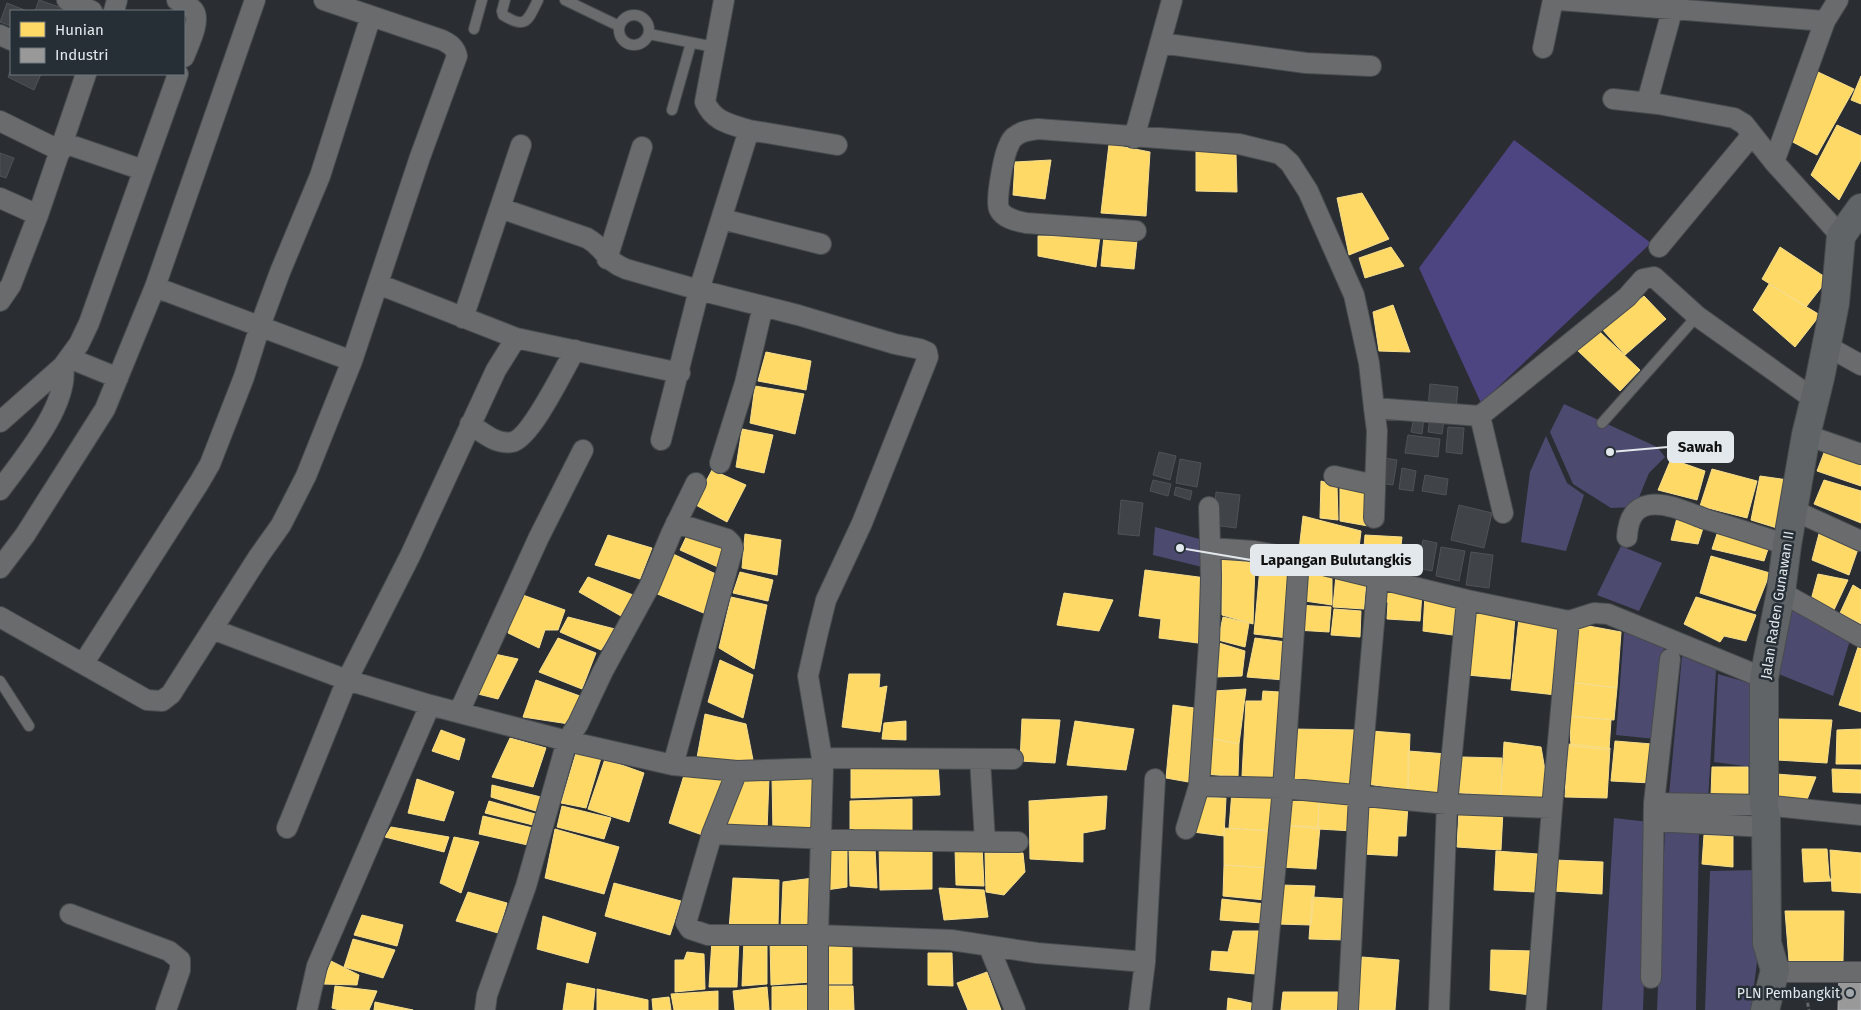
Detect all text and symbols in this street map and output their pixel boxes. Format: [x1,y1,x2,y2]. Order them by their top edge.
legend [10,10,185,75]
text: Hunian [55,21,104,39]
text: Industri [55,46,108,64]
callout: Sawah [1668,432,1733,462]
text: Sawah [1678,438,1722,456]
street label: Jalan Raden Gunawan II [1757,530,1798,680]
callout: Lapangan Bulutangkis [1251,545,1422,575]
text: Lapangan Bulutangkis [1260,551,1412,569]
place label: PLN Pembangkit [1737,985,1841,1002]
marker: PLN Pembangkit [1844,987,1856,999]

